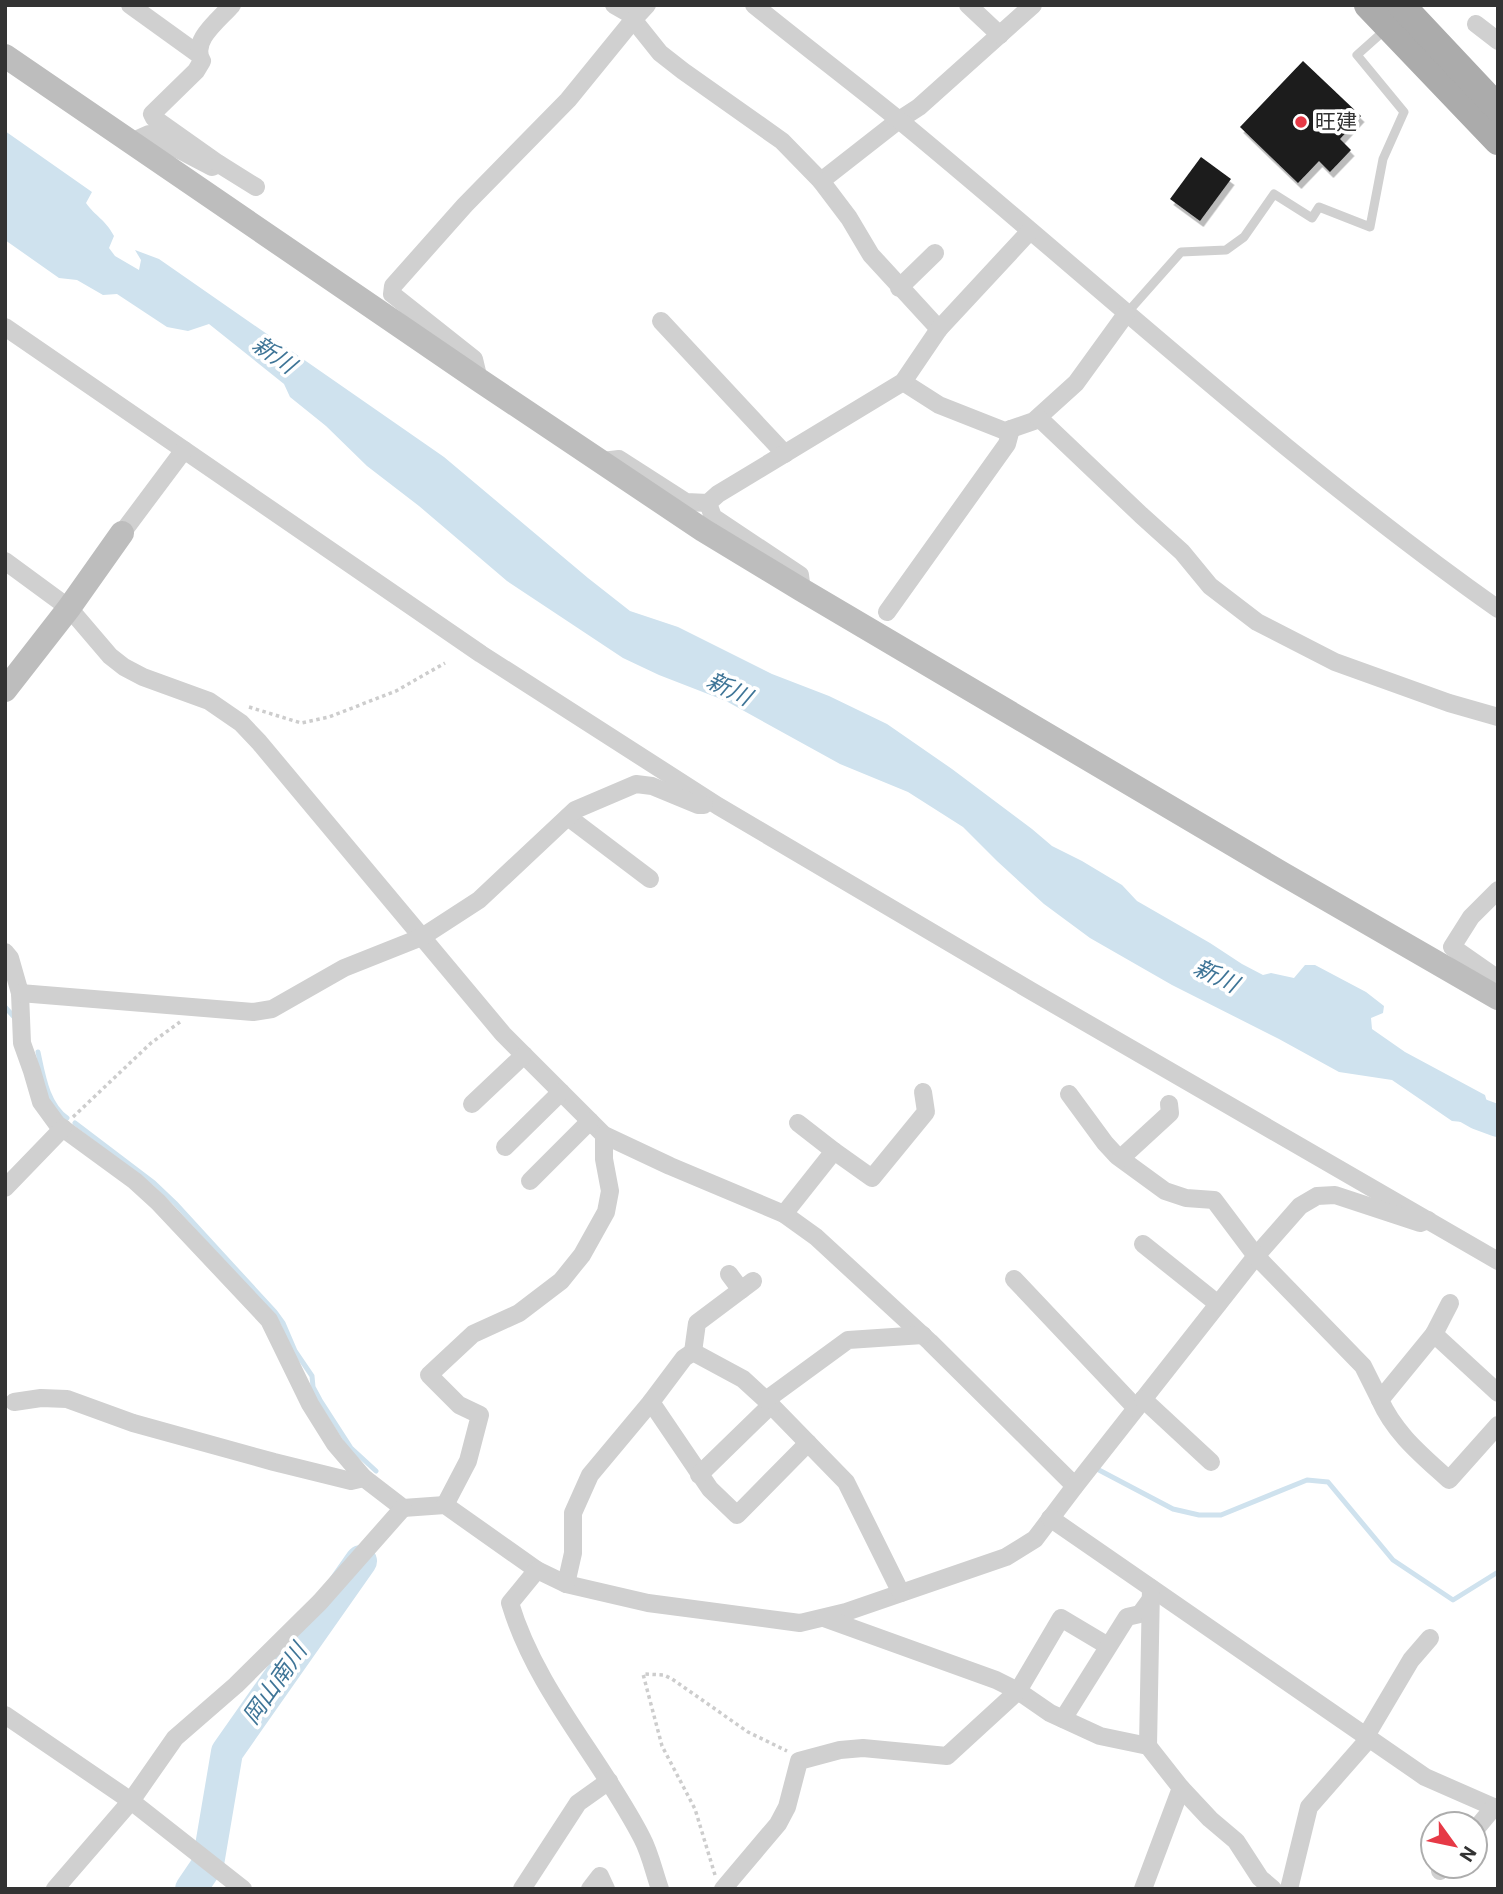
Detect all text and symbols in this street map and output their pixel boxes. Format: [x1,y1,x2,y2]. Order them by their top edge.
place label: 旺建 [1315,110,1357,134]
marker: 旺建 [1293,114,1309,130]
water label: 新川 [247,331,303,381]
water label: 新川 [702,667,758,713]
water label: 新川 [1189,954,1245,1000]
water label: 岡山南川 [238,1636,314,1729]
north arrow [1419,1810,1489,1880]
text: N [1455,1842,1481,1866]

